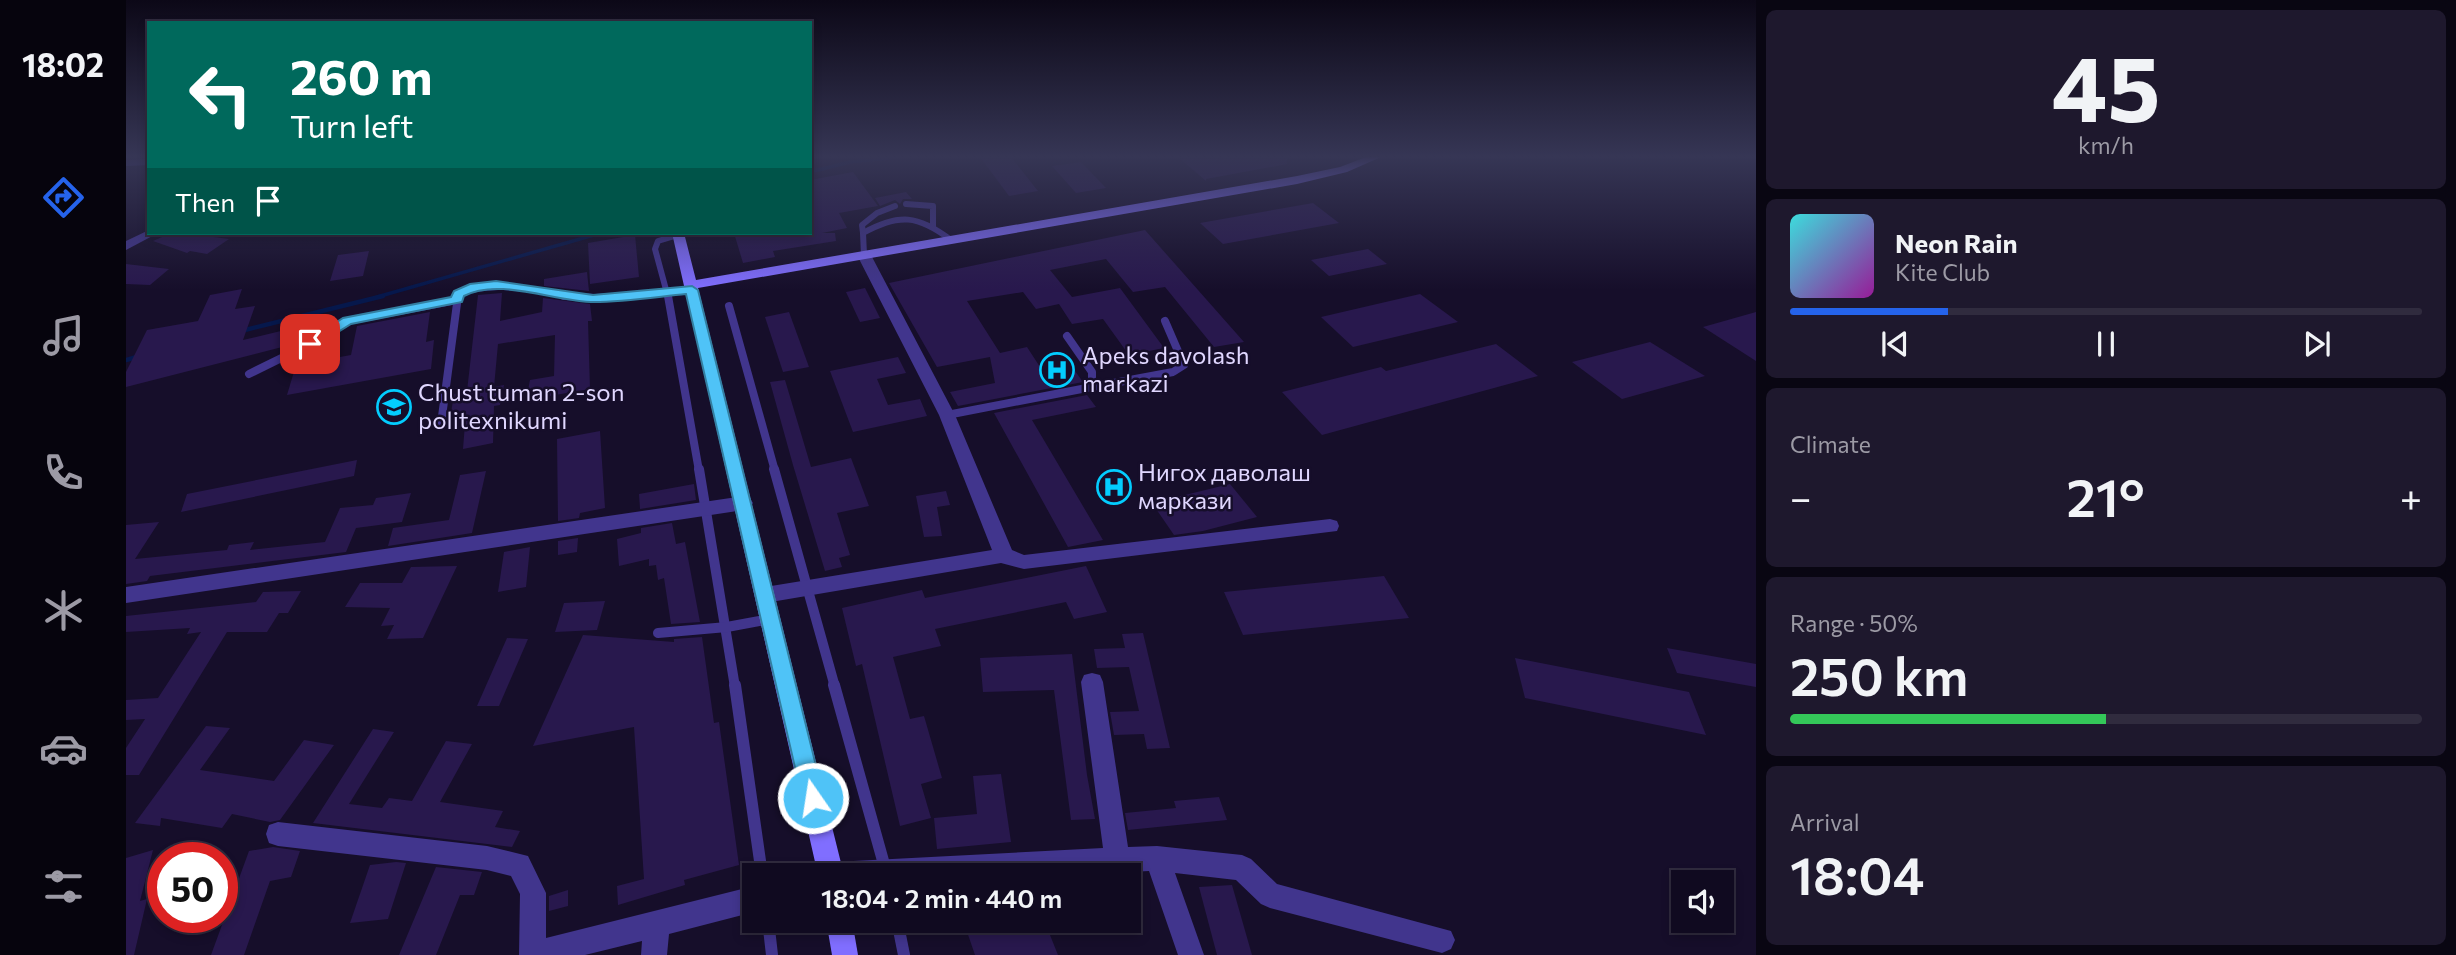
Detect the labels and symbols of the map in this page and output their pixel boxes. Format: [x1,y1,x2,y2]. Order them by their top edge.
pin [280,314,340,374]
place label: Apeks davolash markazi [1082,340,1250,397]
hospital icon: Apeks davolash markazi [1038,351,1076,389]
place label: Chust tuman 2-son politexnikumi [418,377,624,434]
school or university icon: Chust tuman 2-son politexnikumi [375,388,413,426]
place label: Нигох даволаш маркази [1138,457,1311,514]
hospital icon: Нигох даволаш маркази [1095,468,1133,506]
position arrow [776,761,850,835]
speed limit sign: 50 [147,842,238,933]

